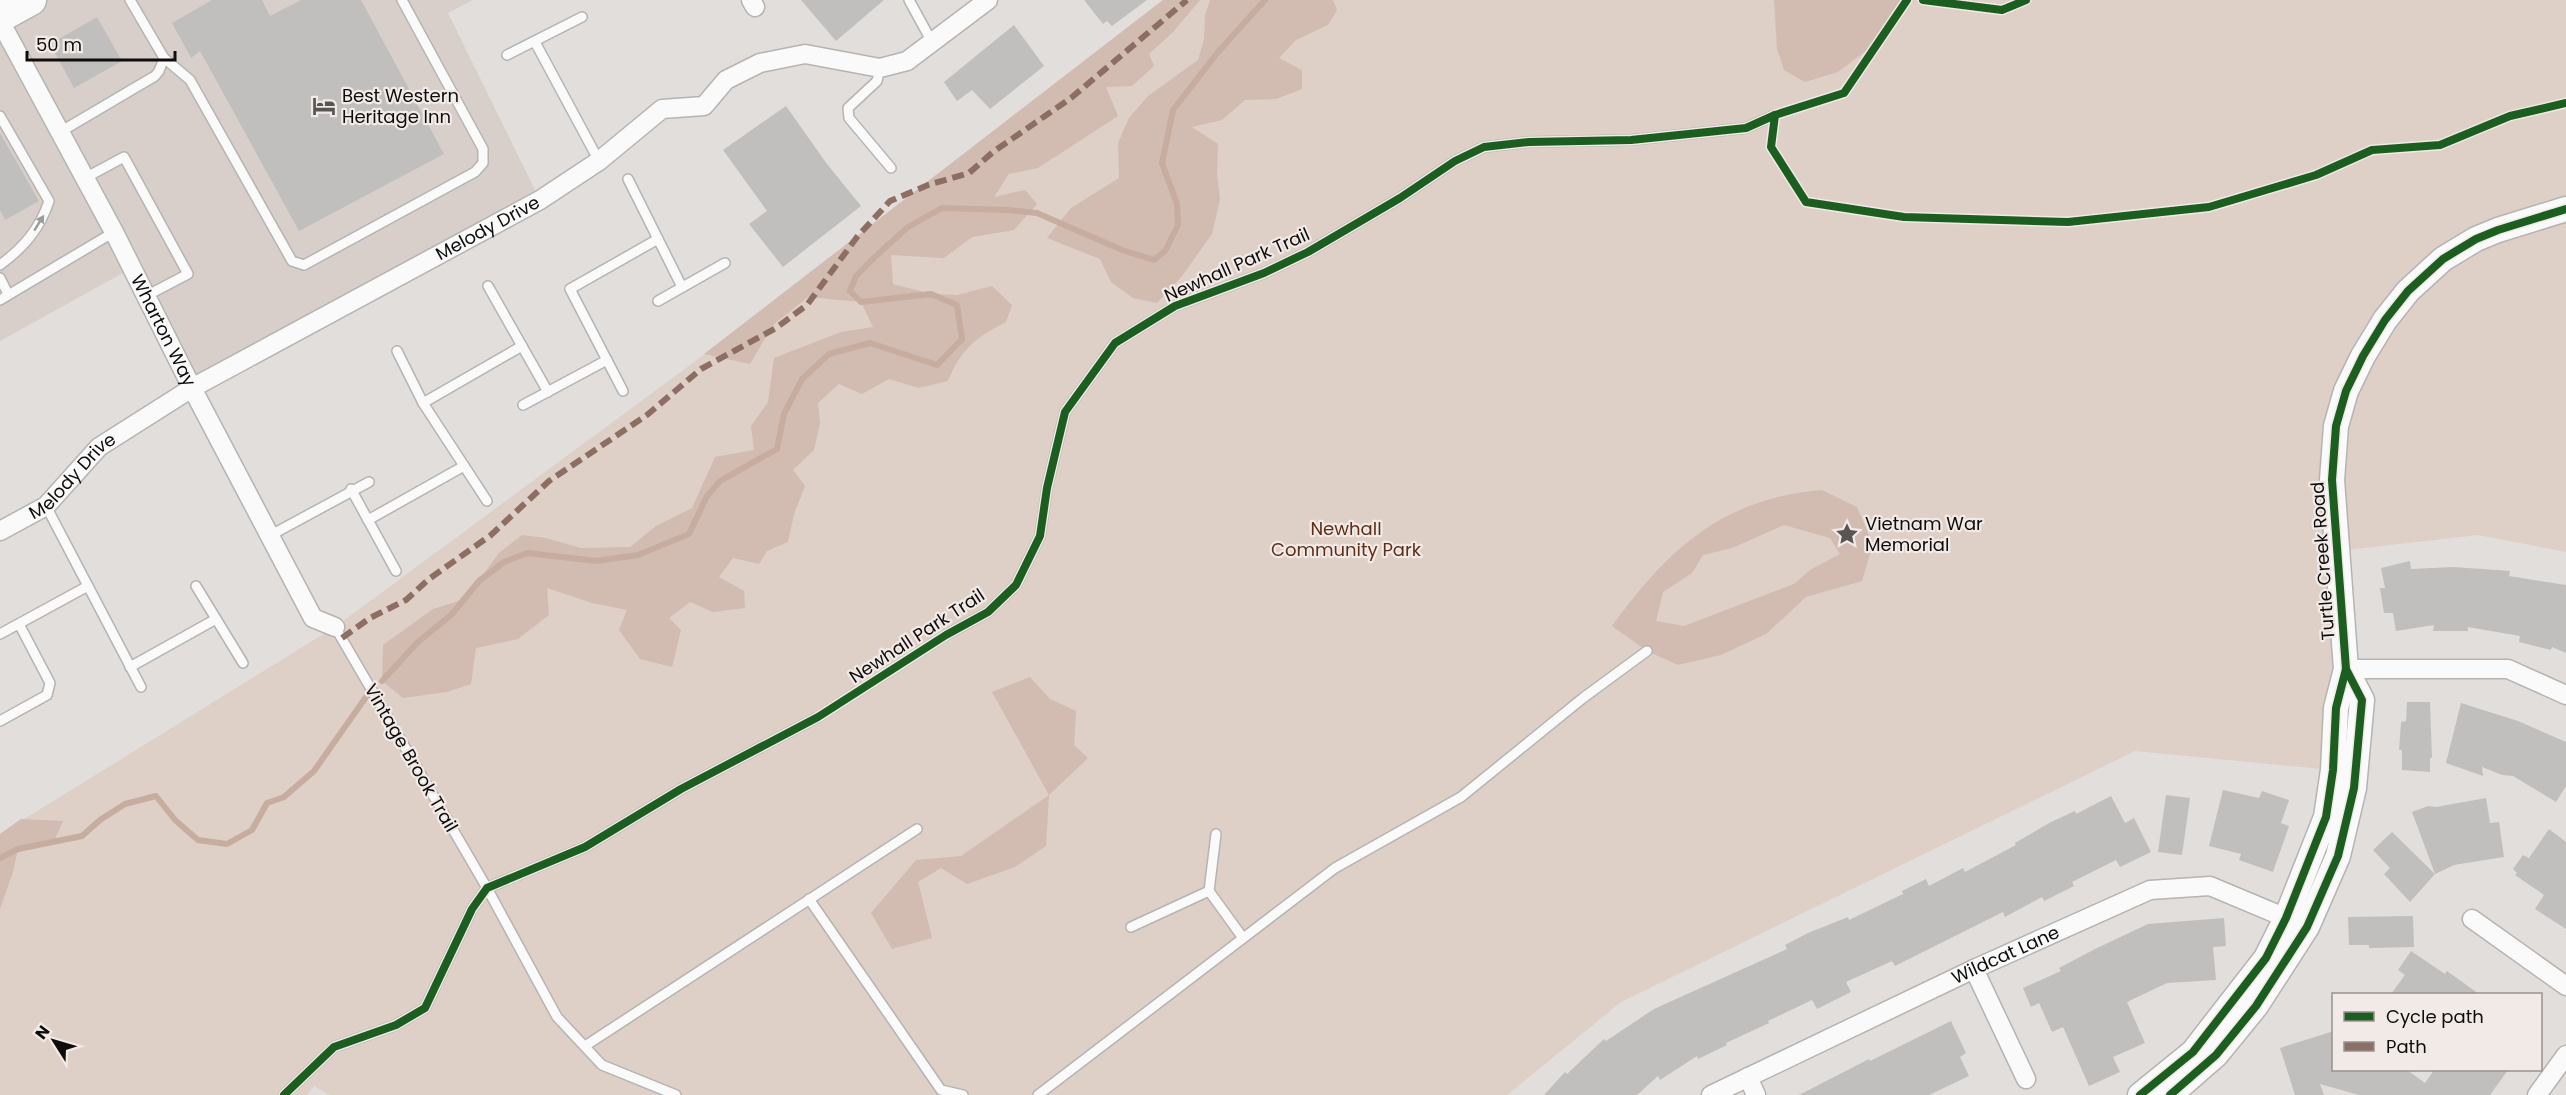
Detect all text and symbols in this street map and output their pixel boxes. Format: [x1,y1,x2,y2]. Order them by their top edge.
scale bar [27,24,176,62]
text: 50 m [36,32,82,57]
place label: Best Western Heritage Inn [342,83,459,129]
hotel icon: Best Western Heritage Inn [311,93,337,119]
street label: Melody Drive [431,189,544,266]
one-way arrow [34,215,45,231]
street label: Newhall Park Trail [1160,221,1313,308]
street label: Wharton Way [125,270,202,391]
street label: Melody Drive [24,426,120,525]
street label: Turtle Creek Road [2304,481,2341,641]
place label: Vietnam War Memorial [1865,511,1983,557]
park label: Newhall Community Park [1271,516,1422,562]
place icon: Vietnam War Memorial [1834,521,1860,547]
street label: Newhall Park Trail [844,582,989,689]
street label: Vintage Brook Trail [359,679,464,836]
street label: Wildcat Lane [1947,919,2063,990]
legend [2332,993,2542,1071]
text: Cycle path [2386,1004,2484,1029]
north arrow [24,1011,84,1071]
text: N [30,1021,55,1044]
text: Path [2386,1034,2427,1059]

